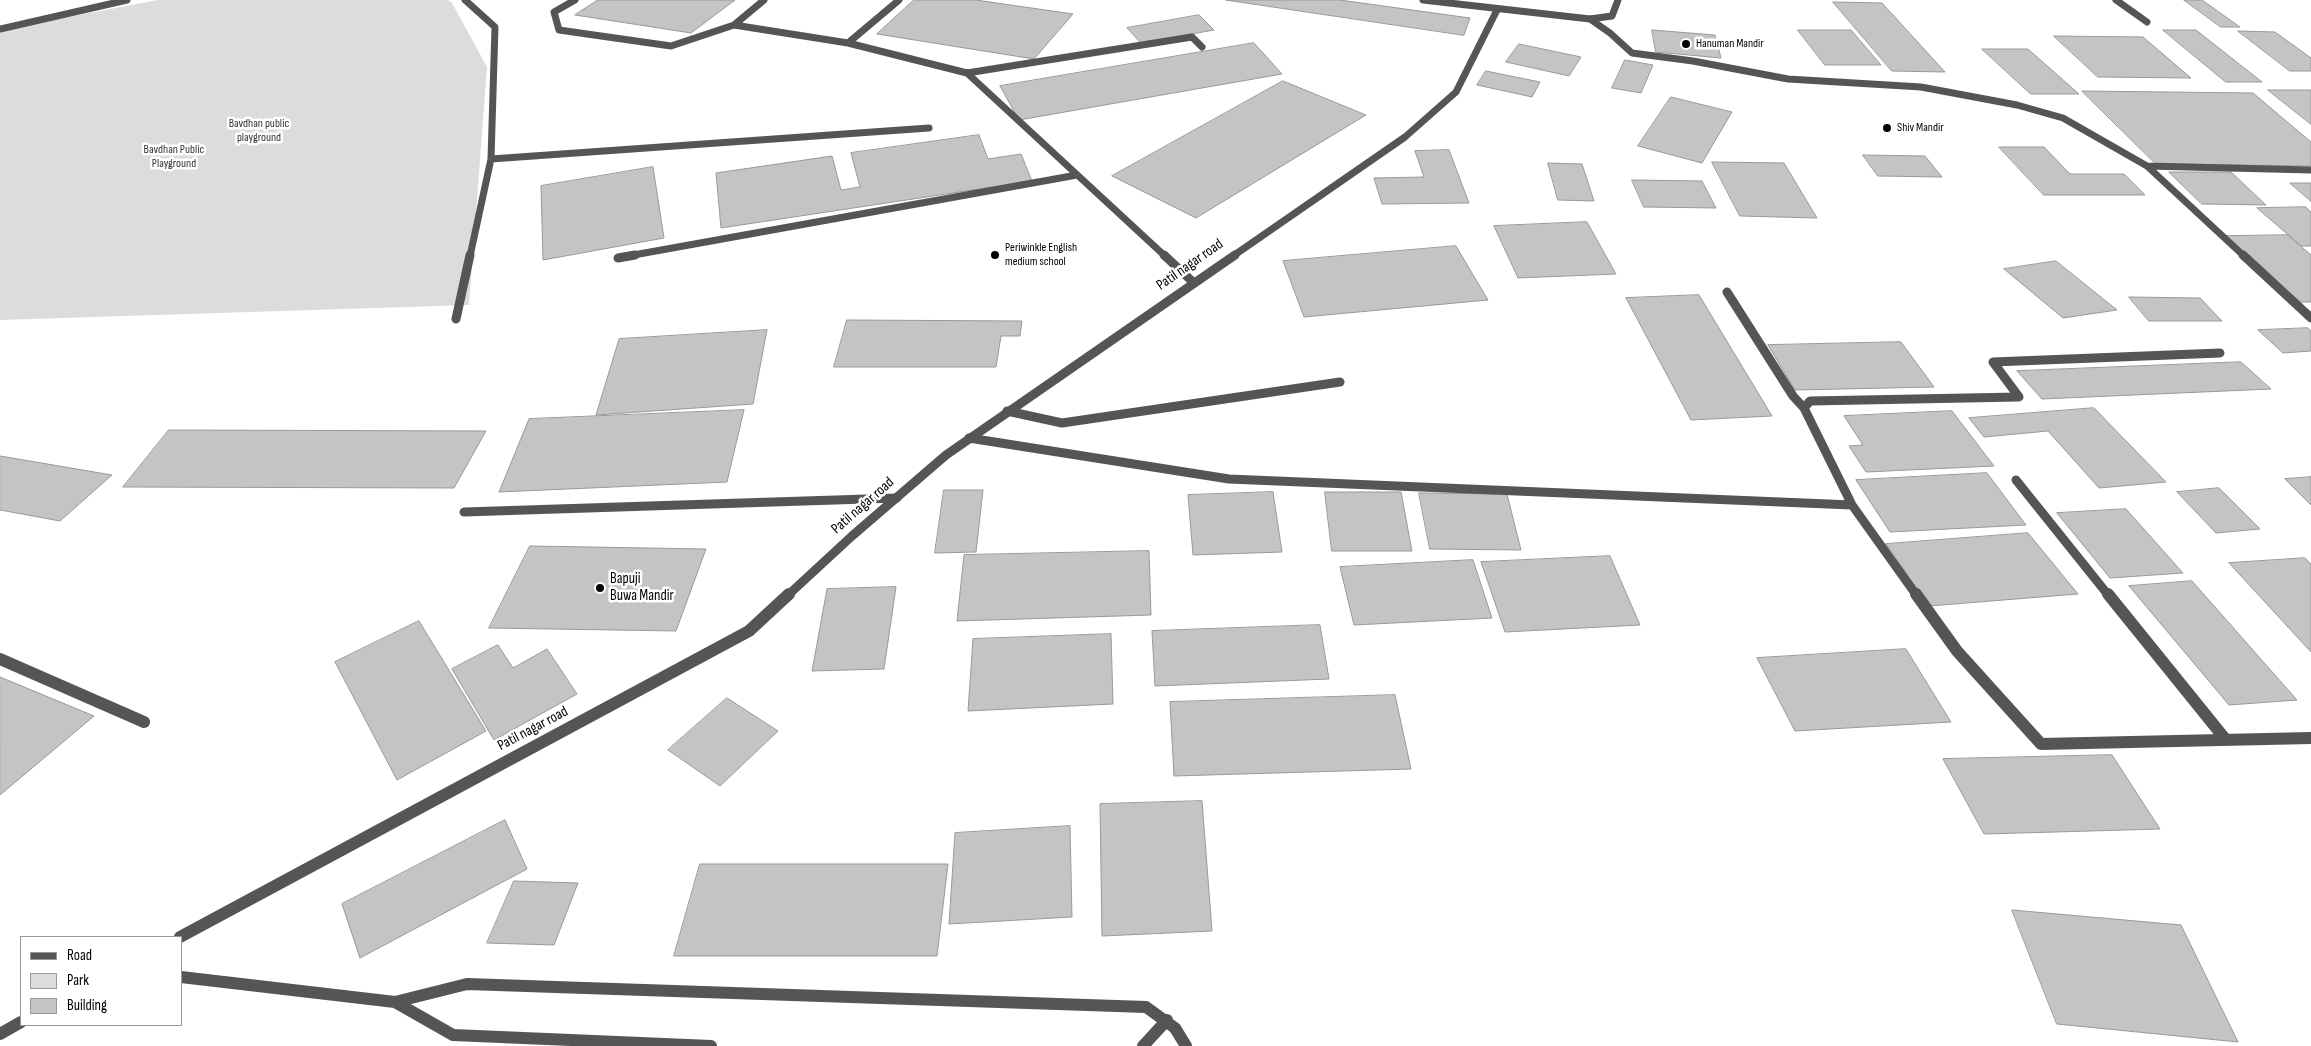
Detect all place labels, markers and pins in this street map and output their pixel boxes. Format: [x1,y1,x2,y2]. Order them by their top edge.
place label: Hanuman Mandir [1696,37,1764,51]
marker: Hanuman Mandir [1680,38,1692,50]
place label: Shiv Mandir [1897,121,1944,135]
marker: Shiv Mandir [1881,122,1893,134]
place label: Periwinkle English medium school [1005,241,1077,269]
marker: Periwinkle English medium school [989,249,1001,261]
place label: Bapuji Buwa Mandir [610,570,674,605]
marker: Bapuji Buwa Mandir [594,582,606,594]

